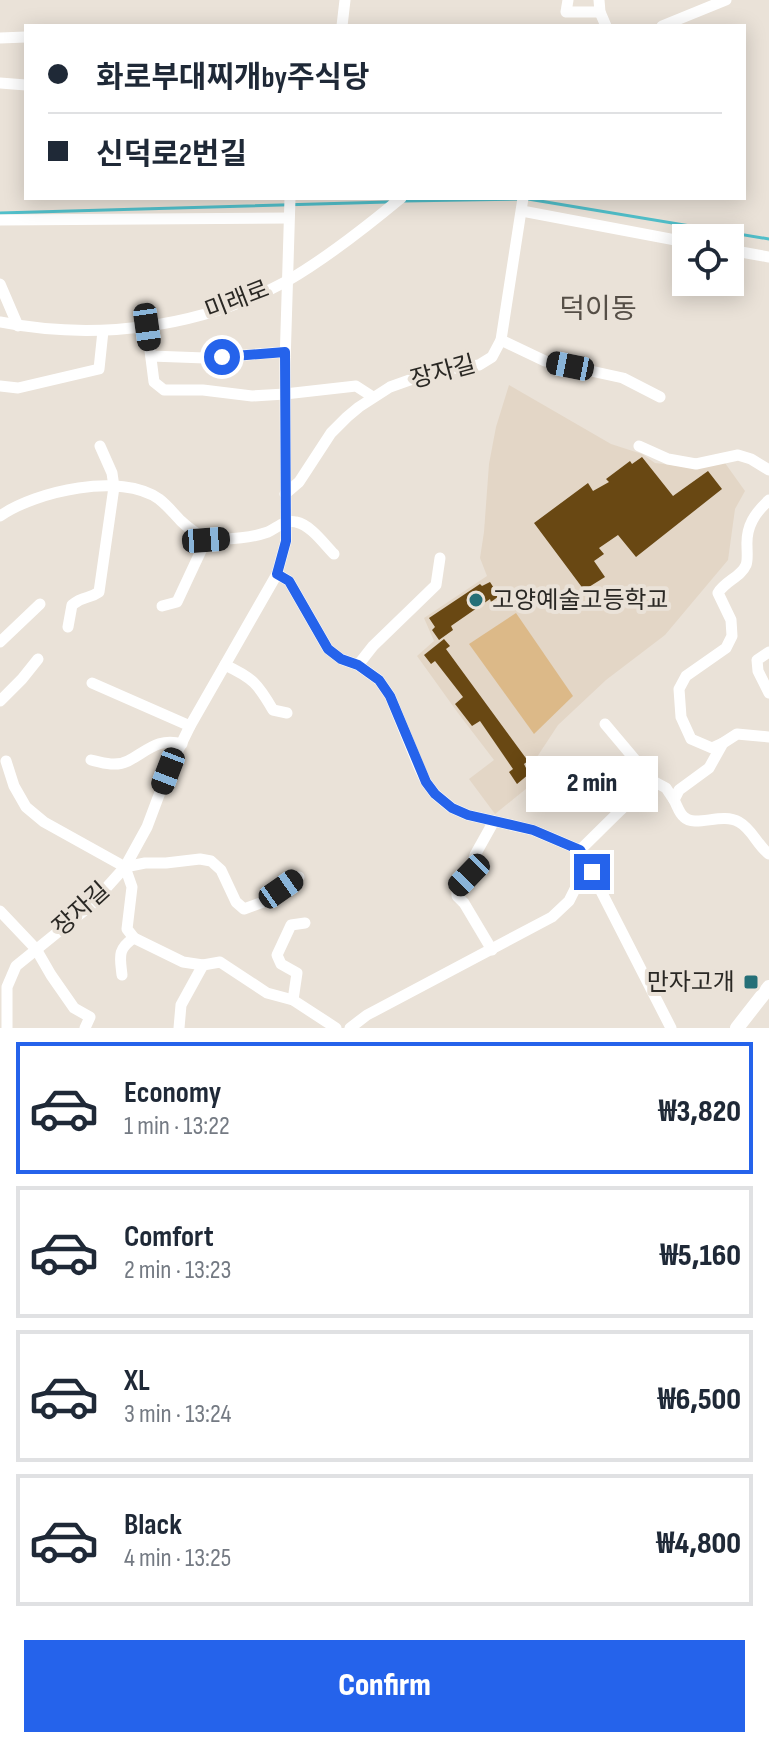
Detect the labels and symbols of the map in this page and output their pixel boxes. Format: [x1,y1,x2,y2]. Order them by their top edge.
street label: 미래로 [201,275,273,325]
district label: 덕이동 [559,293,637,326]
car [132,302,162,352]
route start [204,339,240,375]
street label: 장자길 [407,349,479,395]
car [544,350,596,382]
car [181,526,231,554]
place label: 고양예술고등학교 [492,586,669,615]
marker: 고양예술고등학교 [467,591,485,609]
car [148,744,188,798]
callout: 2 min [526,756,658,812]
car [444,849,494,901]
route end [574,854,610,890]
car [254,865,308,913]
street label: 장자길 [47,876,115,942]
place label: 만자고개 [647,968,735,997]
marker: 만자고개 [742,973,760,991]

